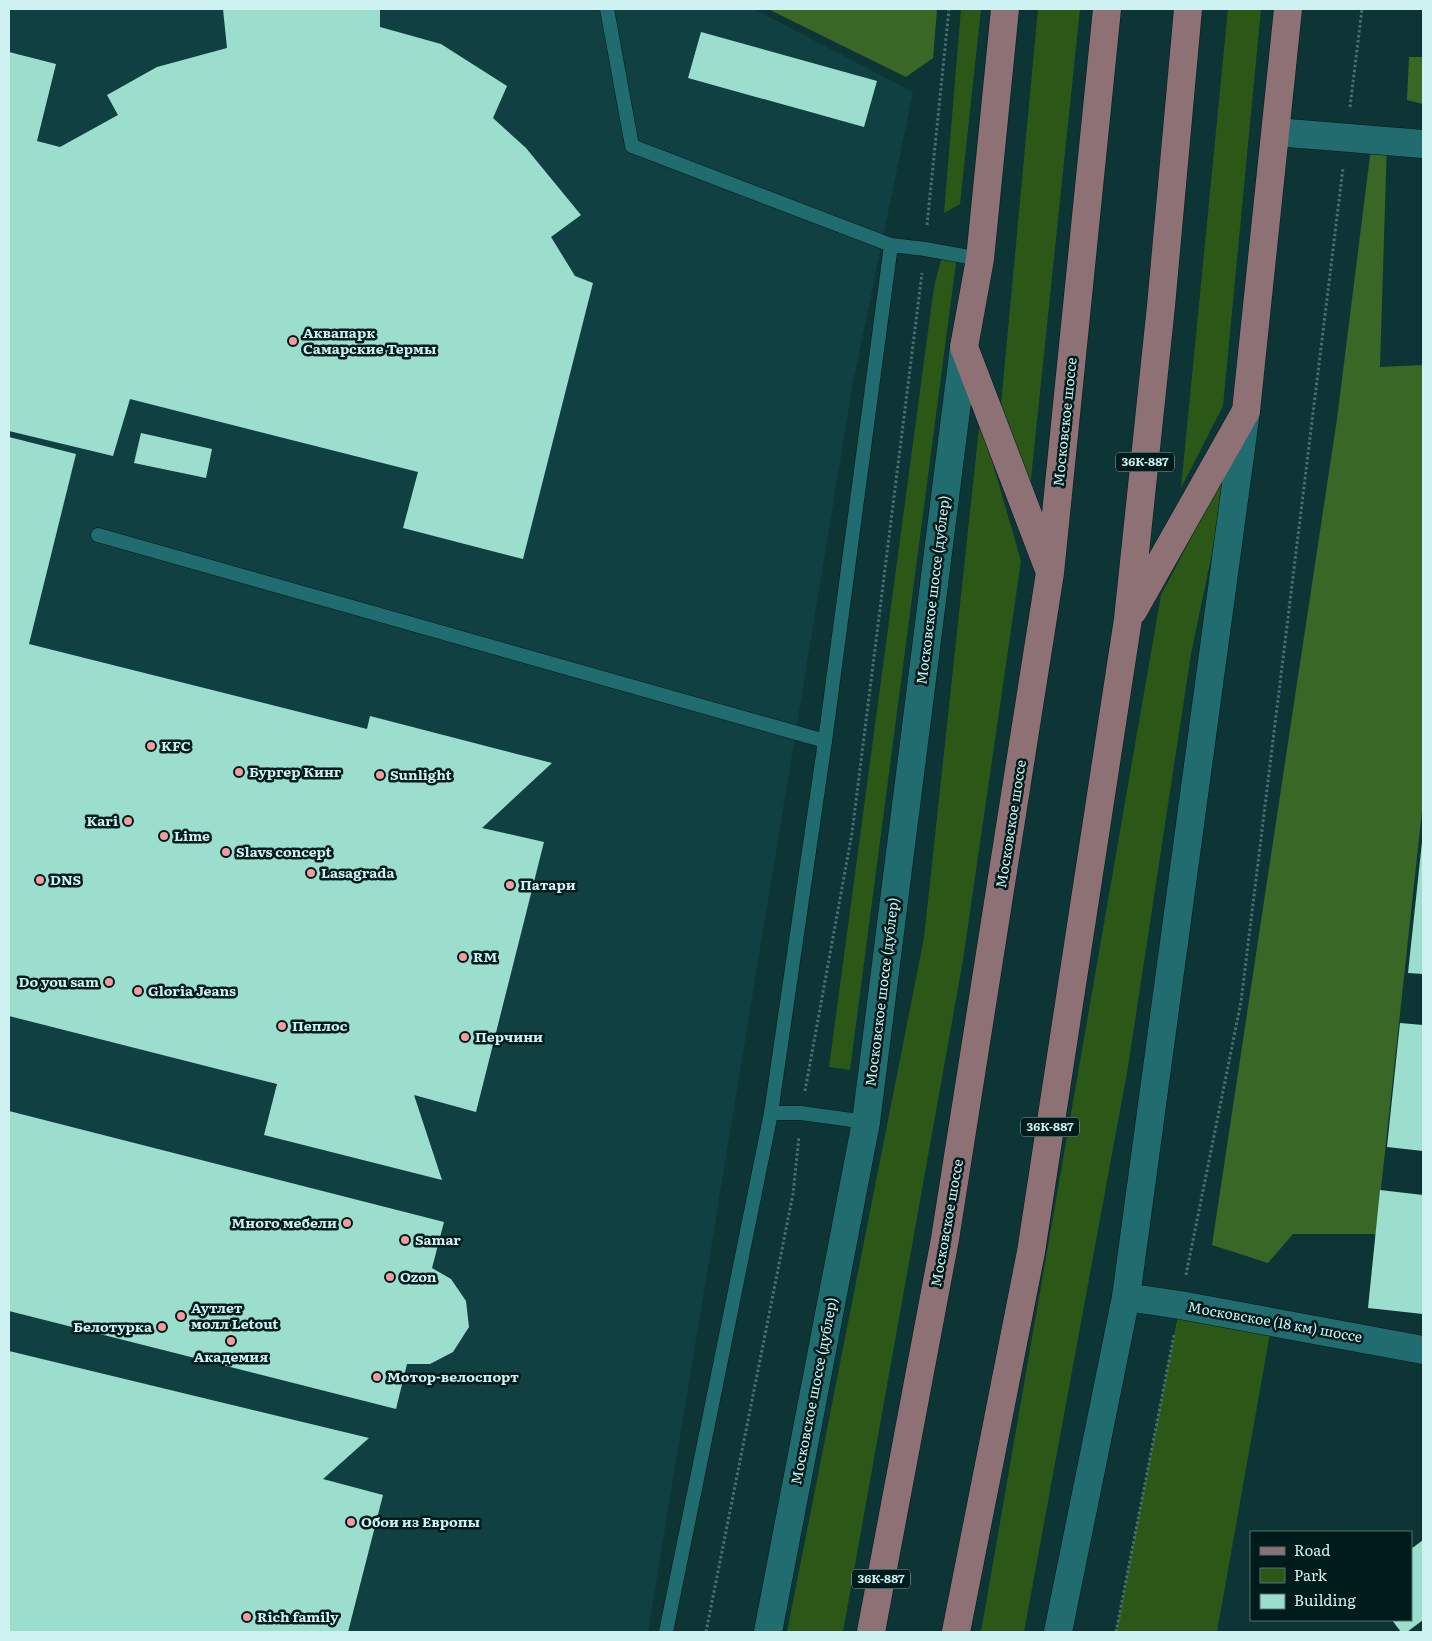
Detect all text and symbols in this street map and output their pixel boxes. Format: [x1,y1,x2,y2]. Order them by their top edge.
place label: Аквапарк Самарские Термы [303,322,436,358]
marker: Аквапарк Самарские Термы [287,335,299,347]
street label: Московское шоссе [1047,356,1081,487]
road number: 36К-887 [1116,452,1174,472]
street label: Московское шоссе (дублер) [910,494,954,686]
place label: KFC [161,735,191,755]
marker: KFC [145,740,157,752]
street label: Московское шоссе [990,758,1030,889]
place label: Бургер Кинг [249,761,342,781]
place label: Sunlight [390,764,453,784]
marker: Бургер Кинг [233,766,245,778]
marker: Sunlight [374,769,386,781]
place label: Kari [87,810,118,830]
marker: Kari [122,815,134,827]
place label: Lime [174,825,210,845]
marker: Lime [158,830,170,842]
place label: Slavs concept [236,841,333,861]
marker: Slavs concept [220,846,232,858]
place label: Lasagrada [321,862,395,882]
marker: Lasagrada [305,867,317,879]
place label: DNS [50,869,82,889]
marker: DNS [34,874,46,886]
place label: Патари [520,874,576,894]
marker: Патари [504,879,516,891]
street label: Московское шоссе (дублер) [859,896,903,1088]
place label: RM [473,946,497,966]
marker: RM [457,951,469,963]
place label: Do you sam [19,971,99,991]
marker: Do you sam [103,976,115,988]
place label: Gloria Jeans [148,980,236,1000]
marker: Gloria Jeans [132,985,144,997]
place label: Пеплос [292,1015,348,1035]
marker: Пеплос [276,1020,288,1032]
place label: Перчини [475,1026,543,1046]
marker: Перчини [459,1031,471,1043]
road number: 36К-887 [1021,1118,1079,1136]
street label: Московское шоссе [925,1157,967,1288]
place label: Много мебели [231,1212,337,1232]
marker: Много мебели [341,1217,353,1229]
place label: Samar [415,1229,461,1249]
marker: Samar [399,1234,411,1246]
place label: Ozon [400,1266,437,1286]
marker: Ozon [384,1271,396,1283]
street label: Московское шоссе (дублер) [785,1295,841,1486]
street label: Московское (18 км) шоссе [1186,1296,1364,1346]
place label: Аутлет молл Letout [191,1297,279,1333]
marker: Аутлет молл Letout [175,1310,187,1322]
place label: Белотурка [73,1316,153,1336]
marker: Белотурка [156,1321,168,1333]
marker: Академия [225,1335,237,1347]
place label: Академия [194,1346,268,1366]
place label: Мотор-велоспорт [387,1366,519,1386]
marker: Мотор-велоспорт [371,1371,383,1383]
place label: Обои из Европы [361,1511,480,1531]
marker: Обои из Европы [345,1516,357,1528]
legend [1250,1531,1412,1621]
text: Road [1294,1538,1330,1561]
text: Park [1294,1563,1328,1586]
road number: 36К-887 [852,1570,910,1588]
text: Building [1294,1588,1356,1611]
place label: Rich family [257,1606,339,1626]
marker: Rich family [241,1611,253,1623]

